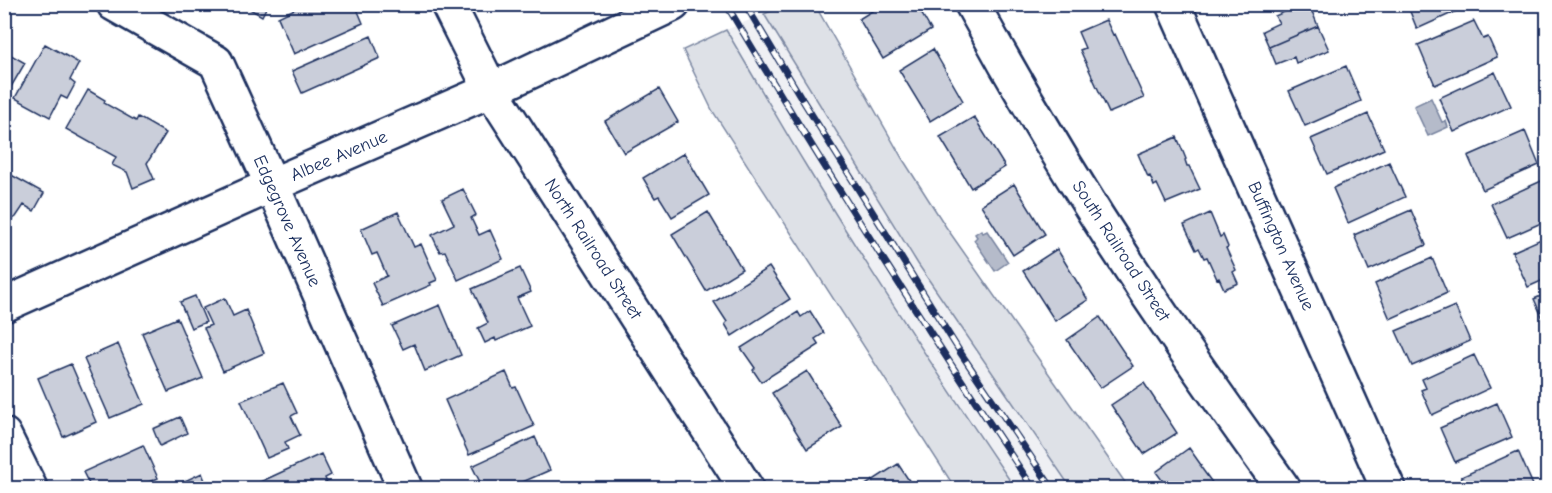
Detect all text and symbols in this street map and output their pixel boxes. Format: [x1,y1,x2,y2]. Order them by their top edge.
street label: Albee Avenue [288,126,390,186]
street label: Edgegrove Avenue [249,152,325,290]
street label: North Railroad Street [540,175,647,324]
street label: South Railroad Street [1068,177,1175,326]
street label: Buffington Avenue [1243,178,1319,314]

